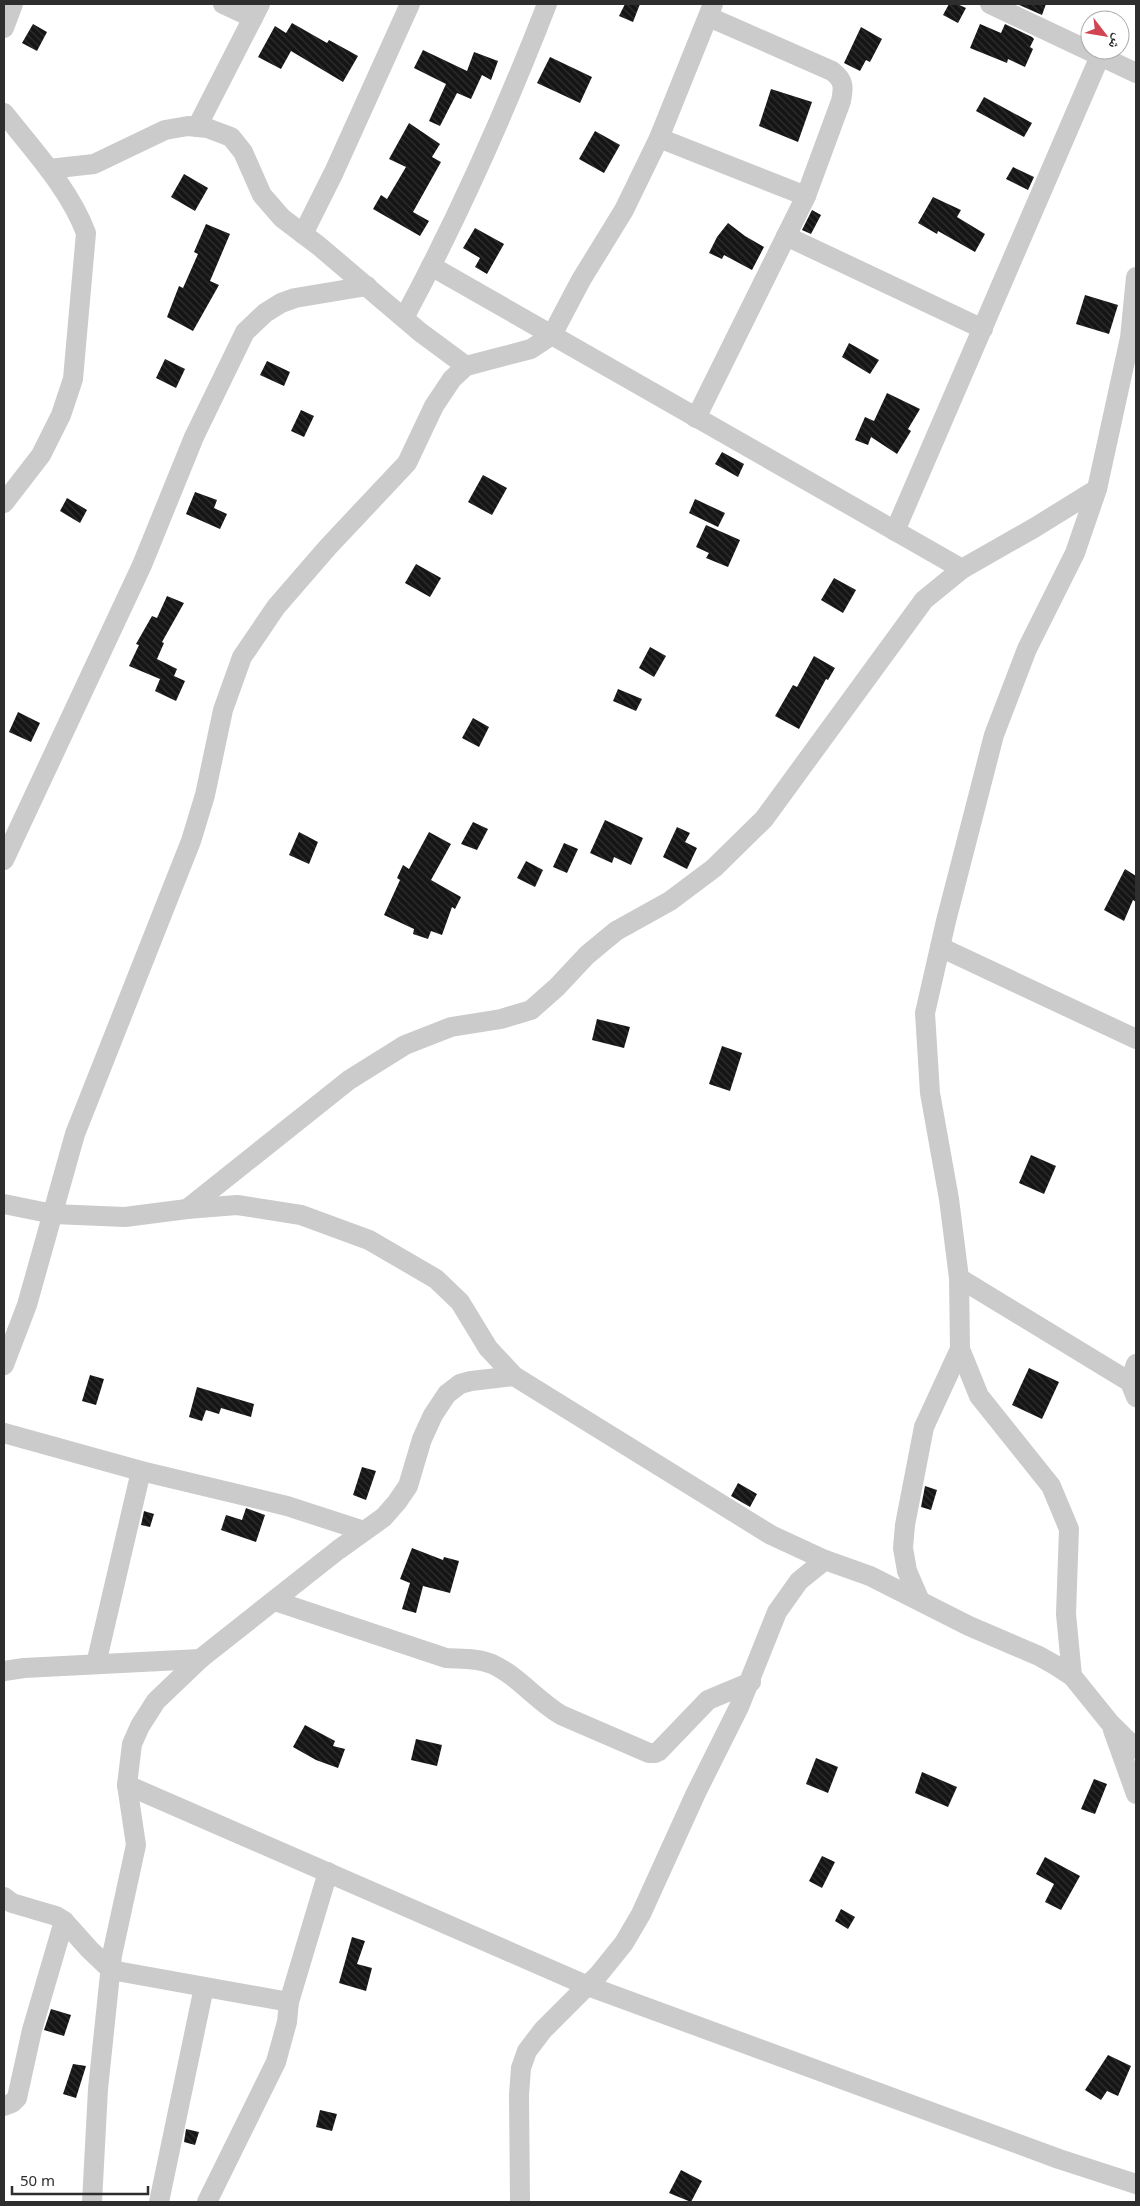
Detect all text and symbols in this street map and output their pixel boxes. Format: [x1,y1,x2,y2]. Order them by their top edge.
north arrow [1080,10,1130,60]
text: ش [1105,31,1129,53]
scale bar [12,2164,149,2196]
text: 50 m [20,2170,55,2190]

